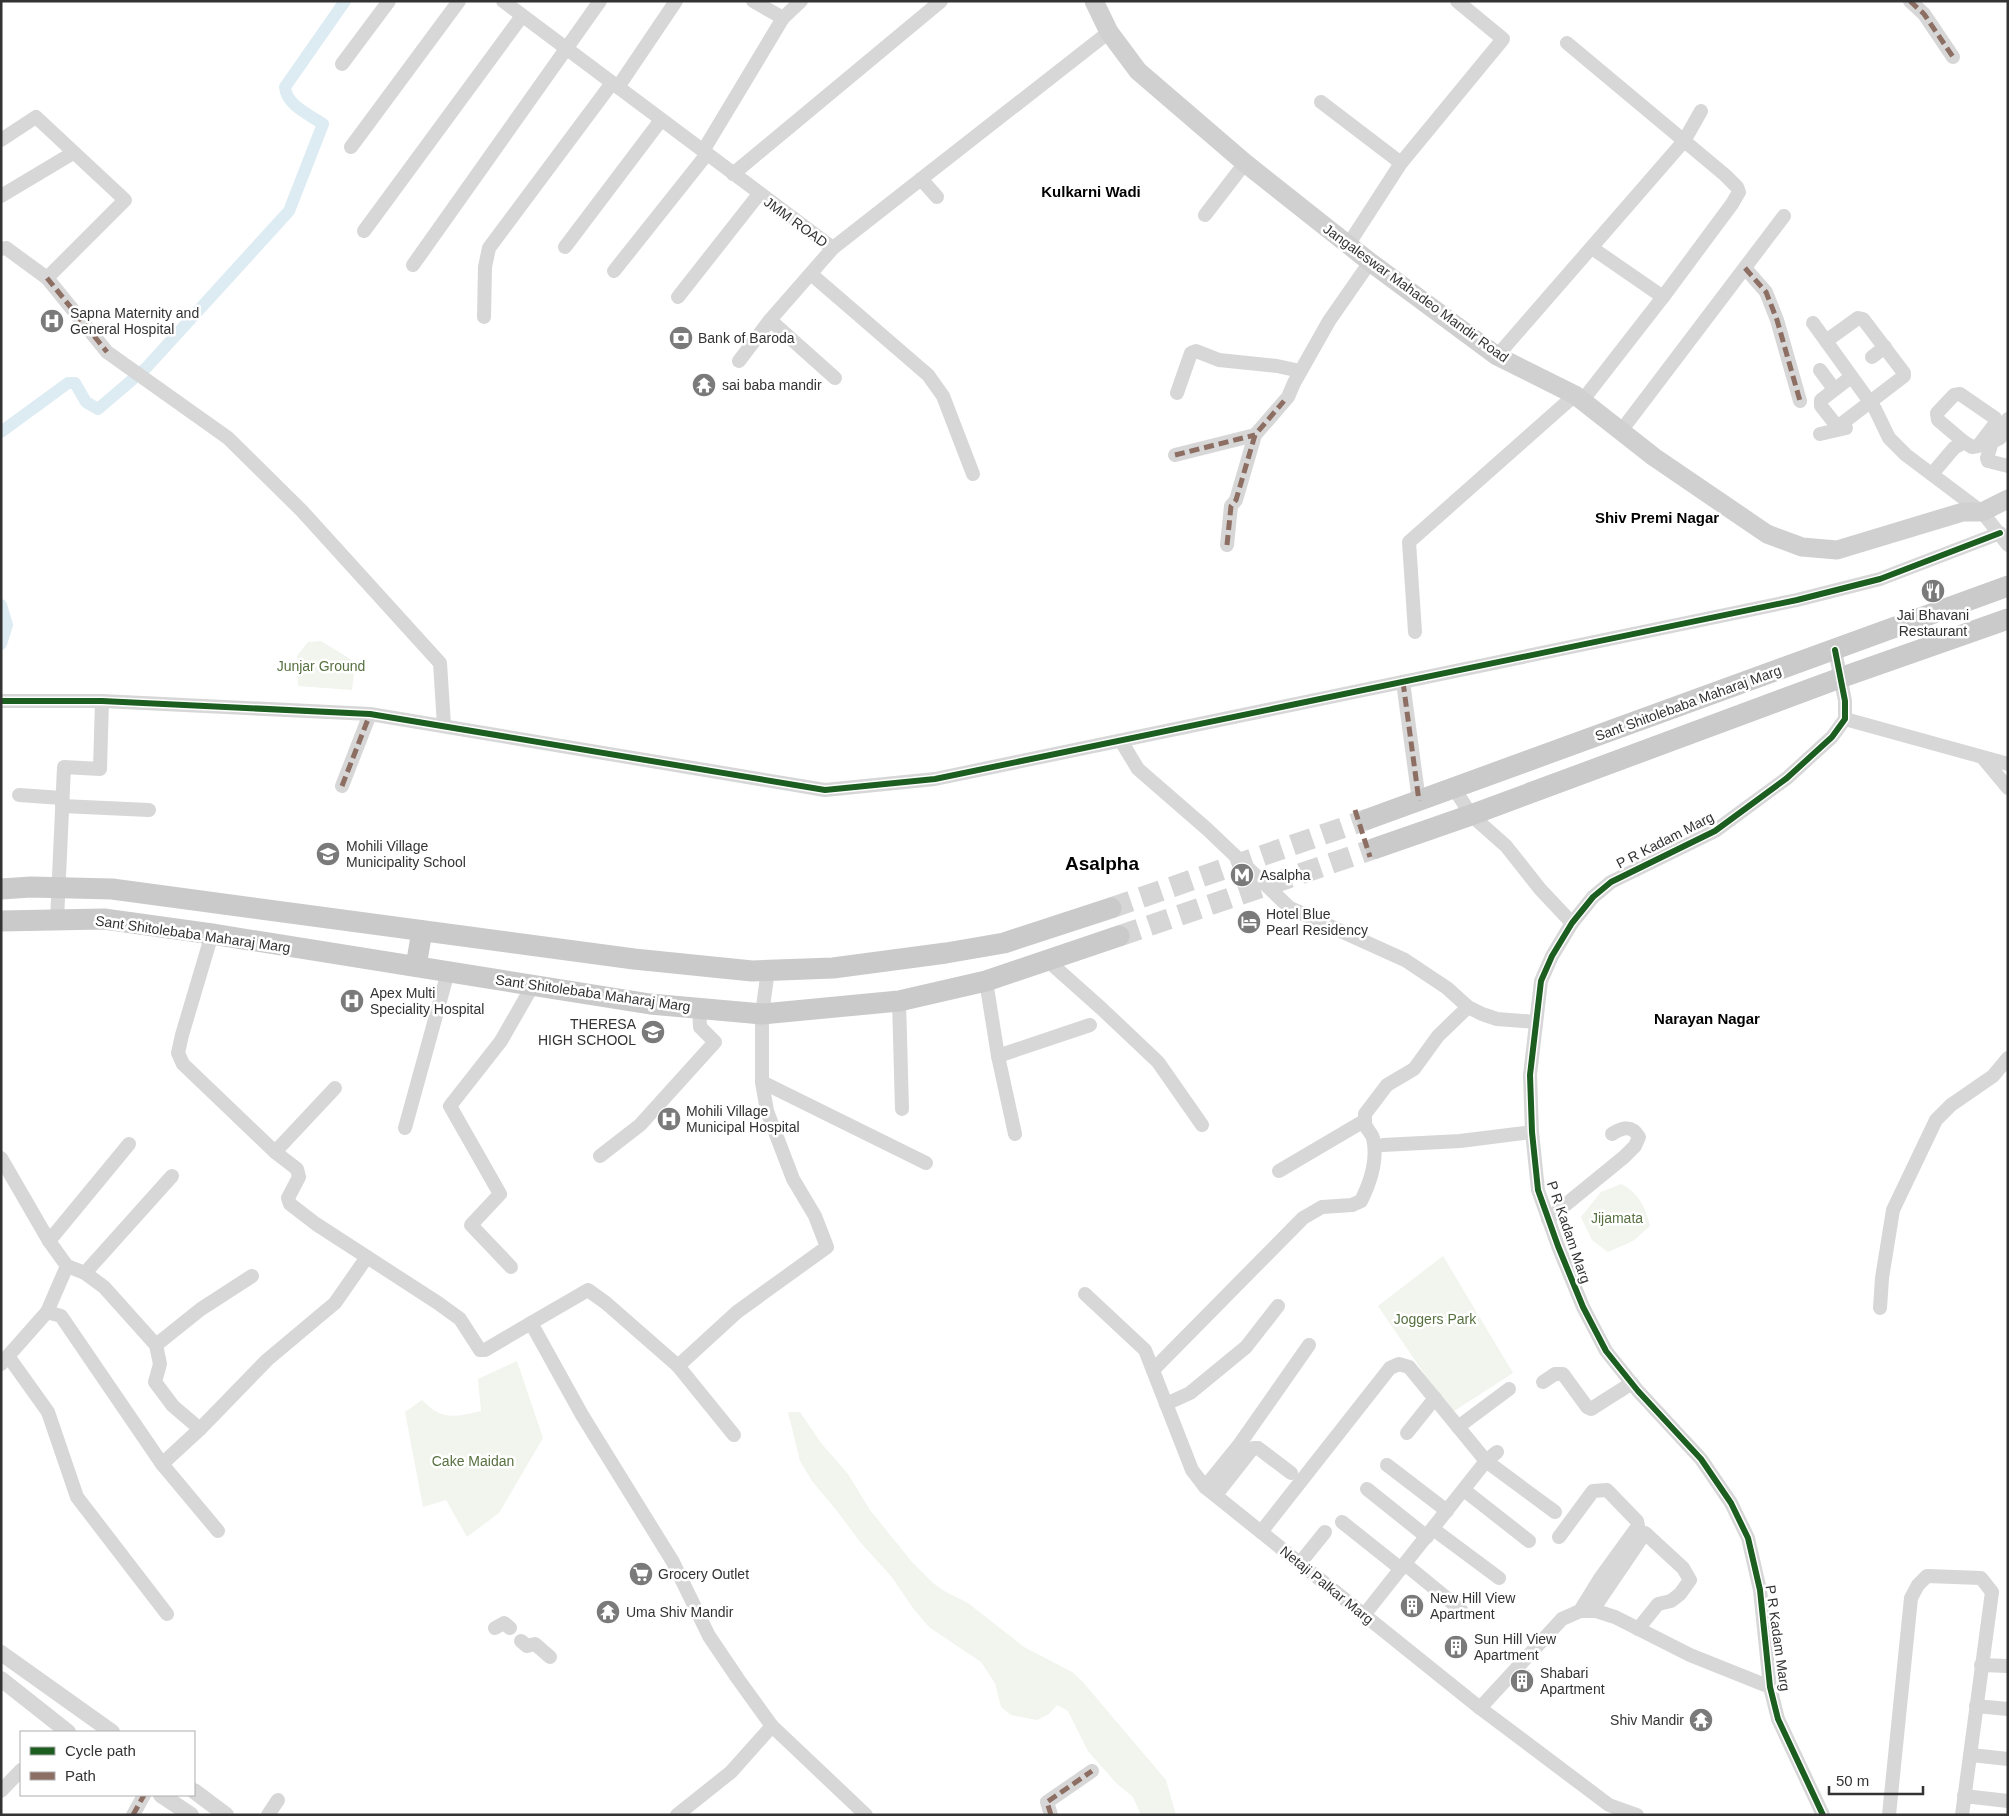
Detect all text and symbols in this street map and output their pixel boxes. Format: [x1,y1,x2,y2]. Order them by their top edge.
district label: Kulkarni Wadi [1041,183,1141,200]
street label: JMM ROAD [761,194,831,250]
street label: Jangaleswar Mahadeo Mandir Road [1320,220,1512,366]
place label: Sapna Maternity and General Hospital [70,305,199,337]
hospital icon: Sapna Maternity and General Hospital [39,308,65,334]
bank icon: Bank of Baroda [668,325,694,351]
place label: Bank of Baroda [698,330,795,346]
temple icon: sai baba mandir [691,372,717,398]
place label: sai baba mandir [722,377,822,393]
district label: Shiv Premi Nagar [1595,509,1719,526]
restaurant icon: Jai Bhavani Restaurant [1920,578,1946,604]
place label: Jai Bhavani Restaurant [1897,607,1969,639]
park label: Junjar Ground [277,658,365,674]
street label: Sant Shitolebaba Maharaj Marg [1593,662,1783,744]
street label: P R Kadam Marg [1614,809,1716,871]
place label: Mohili Village Municipality School [346,838,466,870]
school or university icon: Mohili Village Municipality School [315,841,341,867]
district label: Asalpha [1065,853,1139,874]
metro station icon: Asalpha [1229,862,1255,888]
place label: Asalpha [1260,867,1311,883]
place label: Hotel Blue Pearl Residency [1266,906,1368,938]
hotel icon: Hotel Blue Pearl Residency [1236,909,1262,935]
street label: Sant Shitolebaba Maharaj Marg [94,912,292,956]
street label: Sant Shitolebaba Maharaj Marg [494,971,692,1015]
place label: Apex Multi Speciality Hospital [370,985,484,1017]
hospital icon: Apex Multi Speciality Hospital [339,988,365,1014]
district label: Narayan Nagar [1654,1010,1760,1027]
place label: THERESA HIGH SCHOOL [538,1016,637,1048]
school or university icon: THERESA HIGH SCHOOL [640,1019,666,1045]
place label: Mohili Village Municipal Hospital [686,1103,800,1135]
hospital icon: Mohili Village Municipal Hospital [656,1106,682,1132]
street label: P R Kadam Marg [1544,1179,1594,1285]
park label: Jijamata [1591,1210,1643,1226]
park label: Joggers Park [1394,1311,1477,1327]
park label: Cake Maidan [432,1453,514,1469]
street label: Netaji Palkar Marg [1277,1543,1377,1627]
supermarket icon: Grocery Outlet [628,1561,654,1587]
place label: Grocery Outlet [658,1566,749,1582]
street label: P R Kadam Marg [1763,1584,1793,1692]
place label: New Hill View Apartment [1430,1590,1516,1622]
building icon: New Hill View Apartment [1399,1593,1425,1619]
temple icon: Uma Shiv Mandir [595,1599,621,1625]
place label: Uma Shiv Mandir [626,1604,734,1620]
place label: Sun Hill View Apartment [1474,1631,1557,1663]
building icon: Sun Hill View Apartment [1443,1634,1469,1660]
place label: Shabari Apartment [1540,1665,1605,1697]
building icon: Shabari Apartment [1509,1668,1535,1694]
temple icon: Shiv Mandir [1688,1707,1714,1733]
place label: Shiv Mandir [1610,1712,1684,1728]
legend [20,1731,195,1796]
text: Cycle path [65,1742,136,1759]
scale bar [1829,1764,1923,1796]
text: Path [65,1767,96,1784]
text: 50 m [1836,1772,1869,1789]

